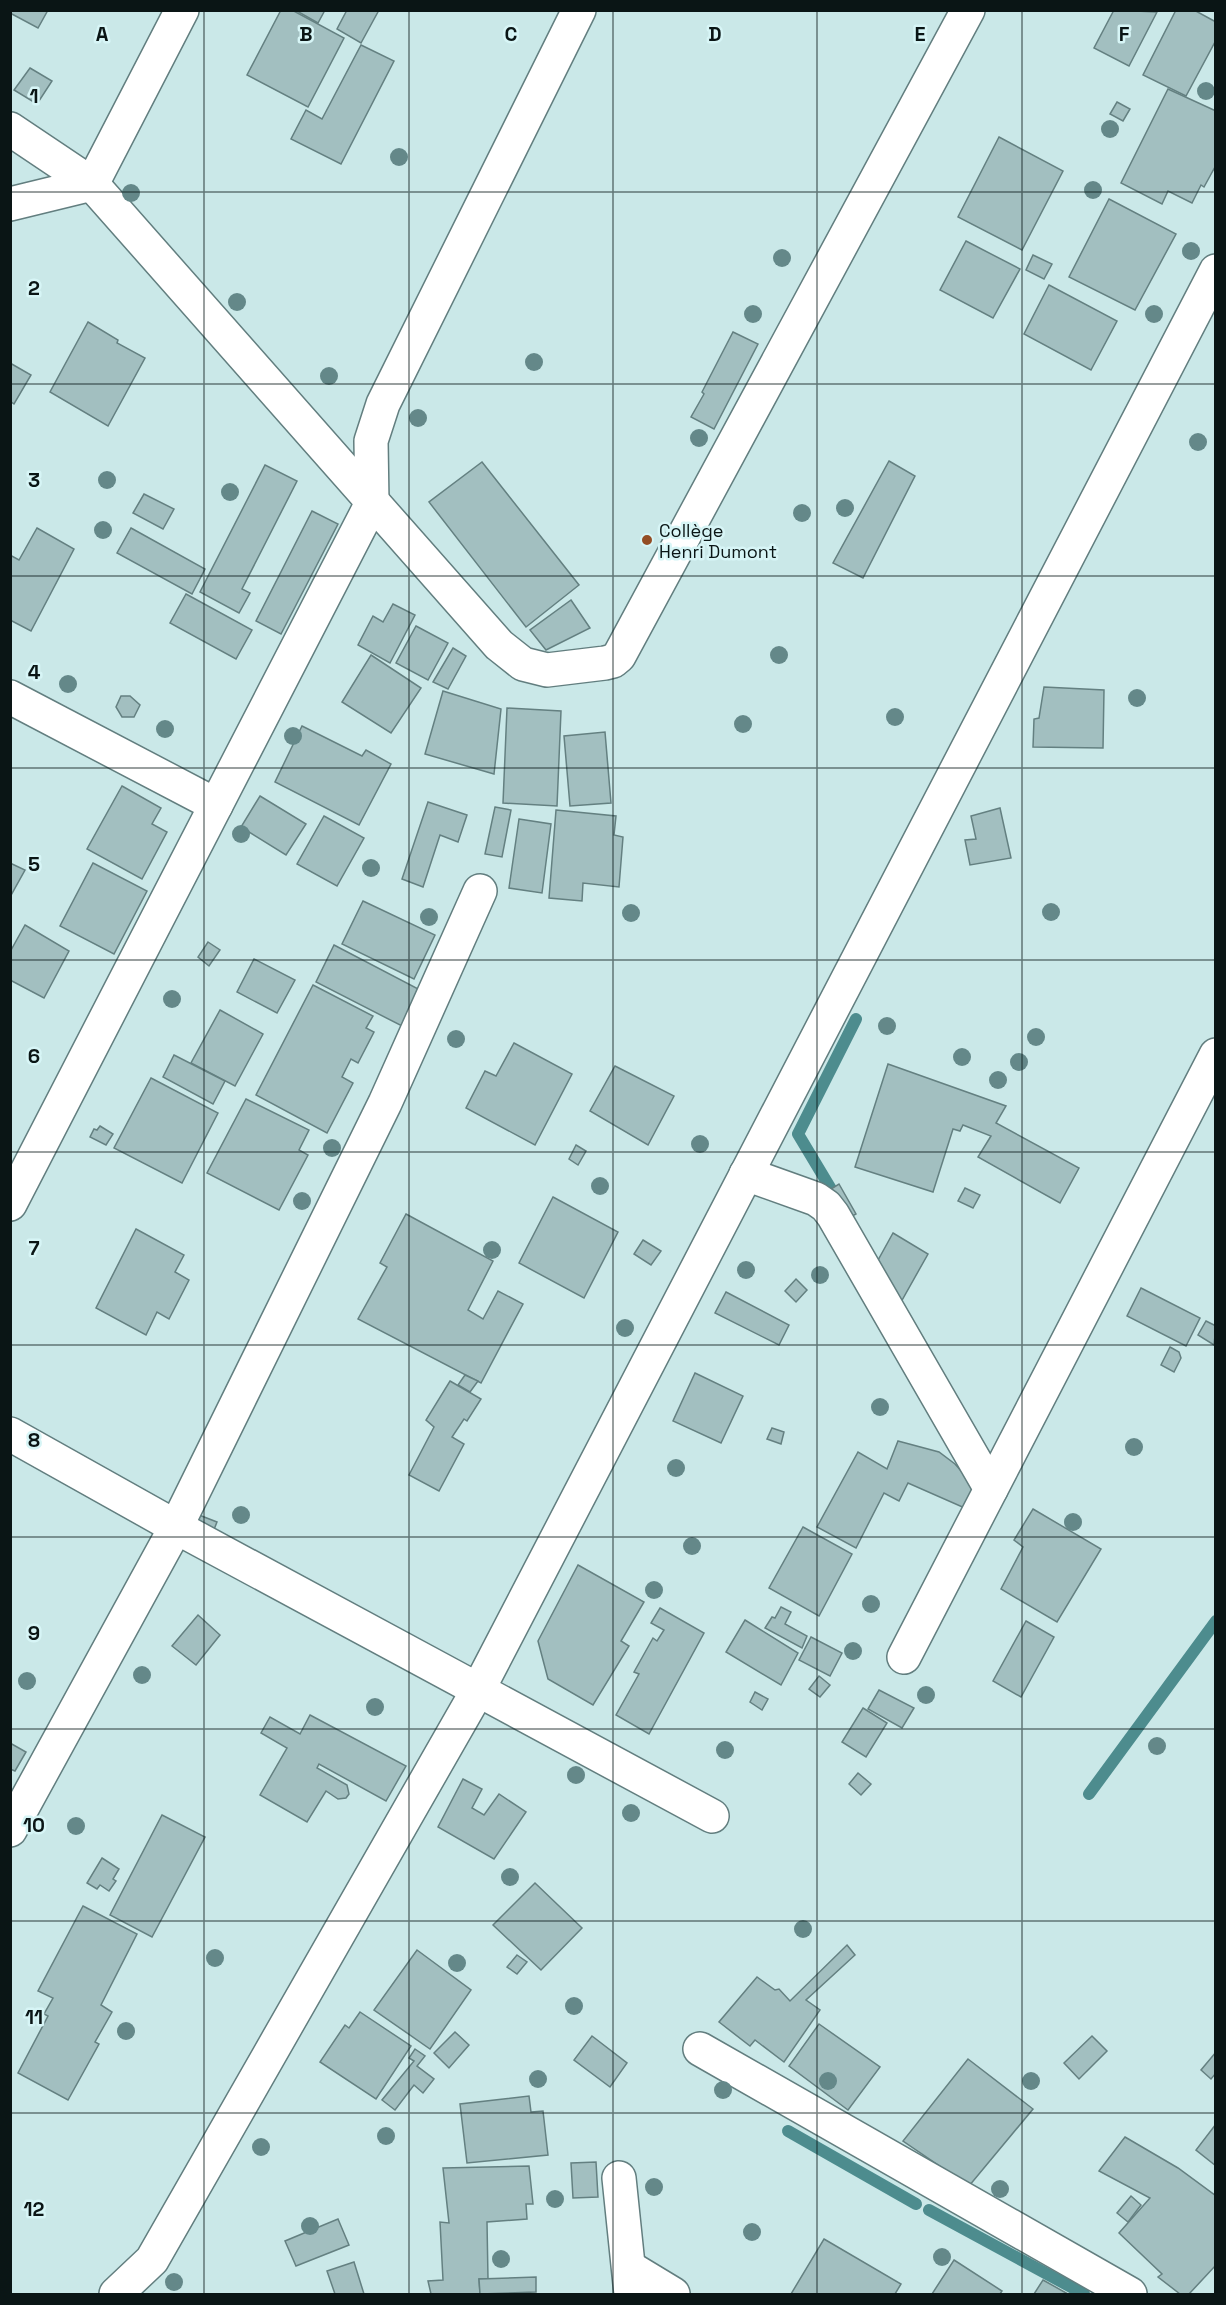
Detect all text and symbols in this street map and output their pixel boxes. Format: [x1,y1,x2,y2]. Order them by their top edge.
text: A [96,21,109,47]
text: B [299,21,313,47]
text: C [505,21,518,47]
text: D [708,21,722,47]
text: E [914,21,926,47]
text: F [1119,21,1130,47]
text: 1 [29,83,39,109]
text: 2 [28,275,40,301]
text: 3 [28,467,40,493]
place label: Collège Henri Dumont [659,519,777,563]
marker: Collège Henri Dumont [640,533,654,547]
text: 4 [28,659,41,685]
text: 5 [28,851,40,877]
text: 6 [28,1043,40,1069]
text: 7 [28,1235,40,1261]
text: 8 [28,1427,40,1453]
text: 9 [28,1620,40,1646]
text: 10 [23,1812,45,1838]
text: 11 [25,2004,43,2030]
text: 12 [24,2196,45,2222]

